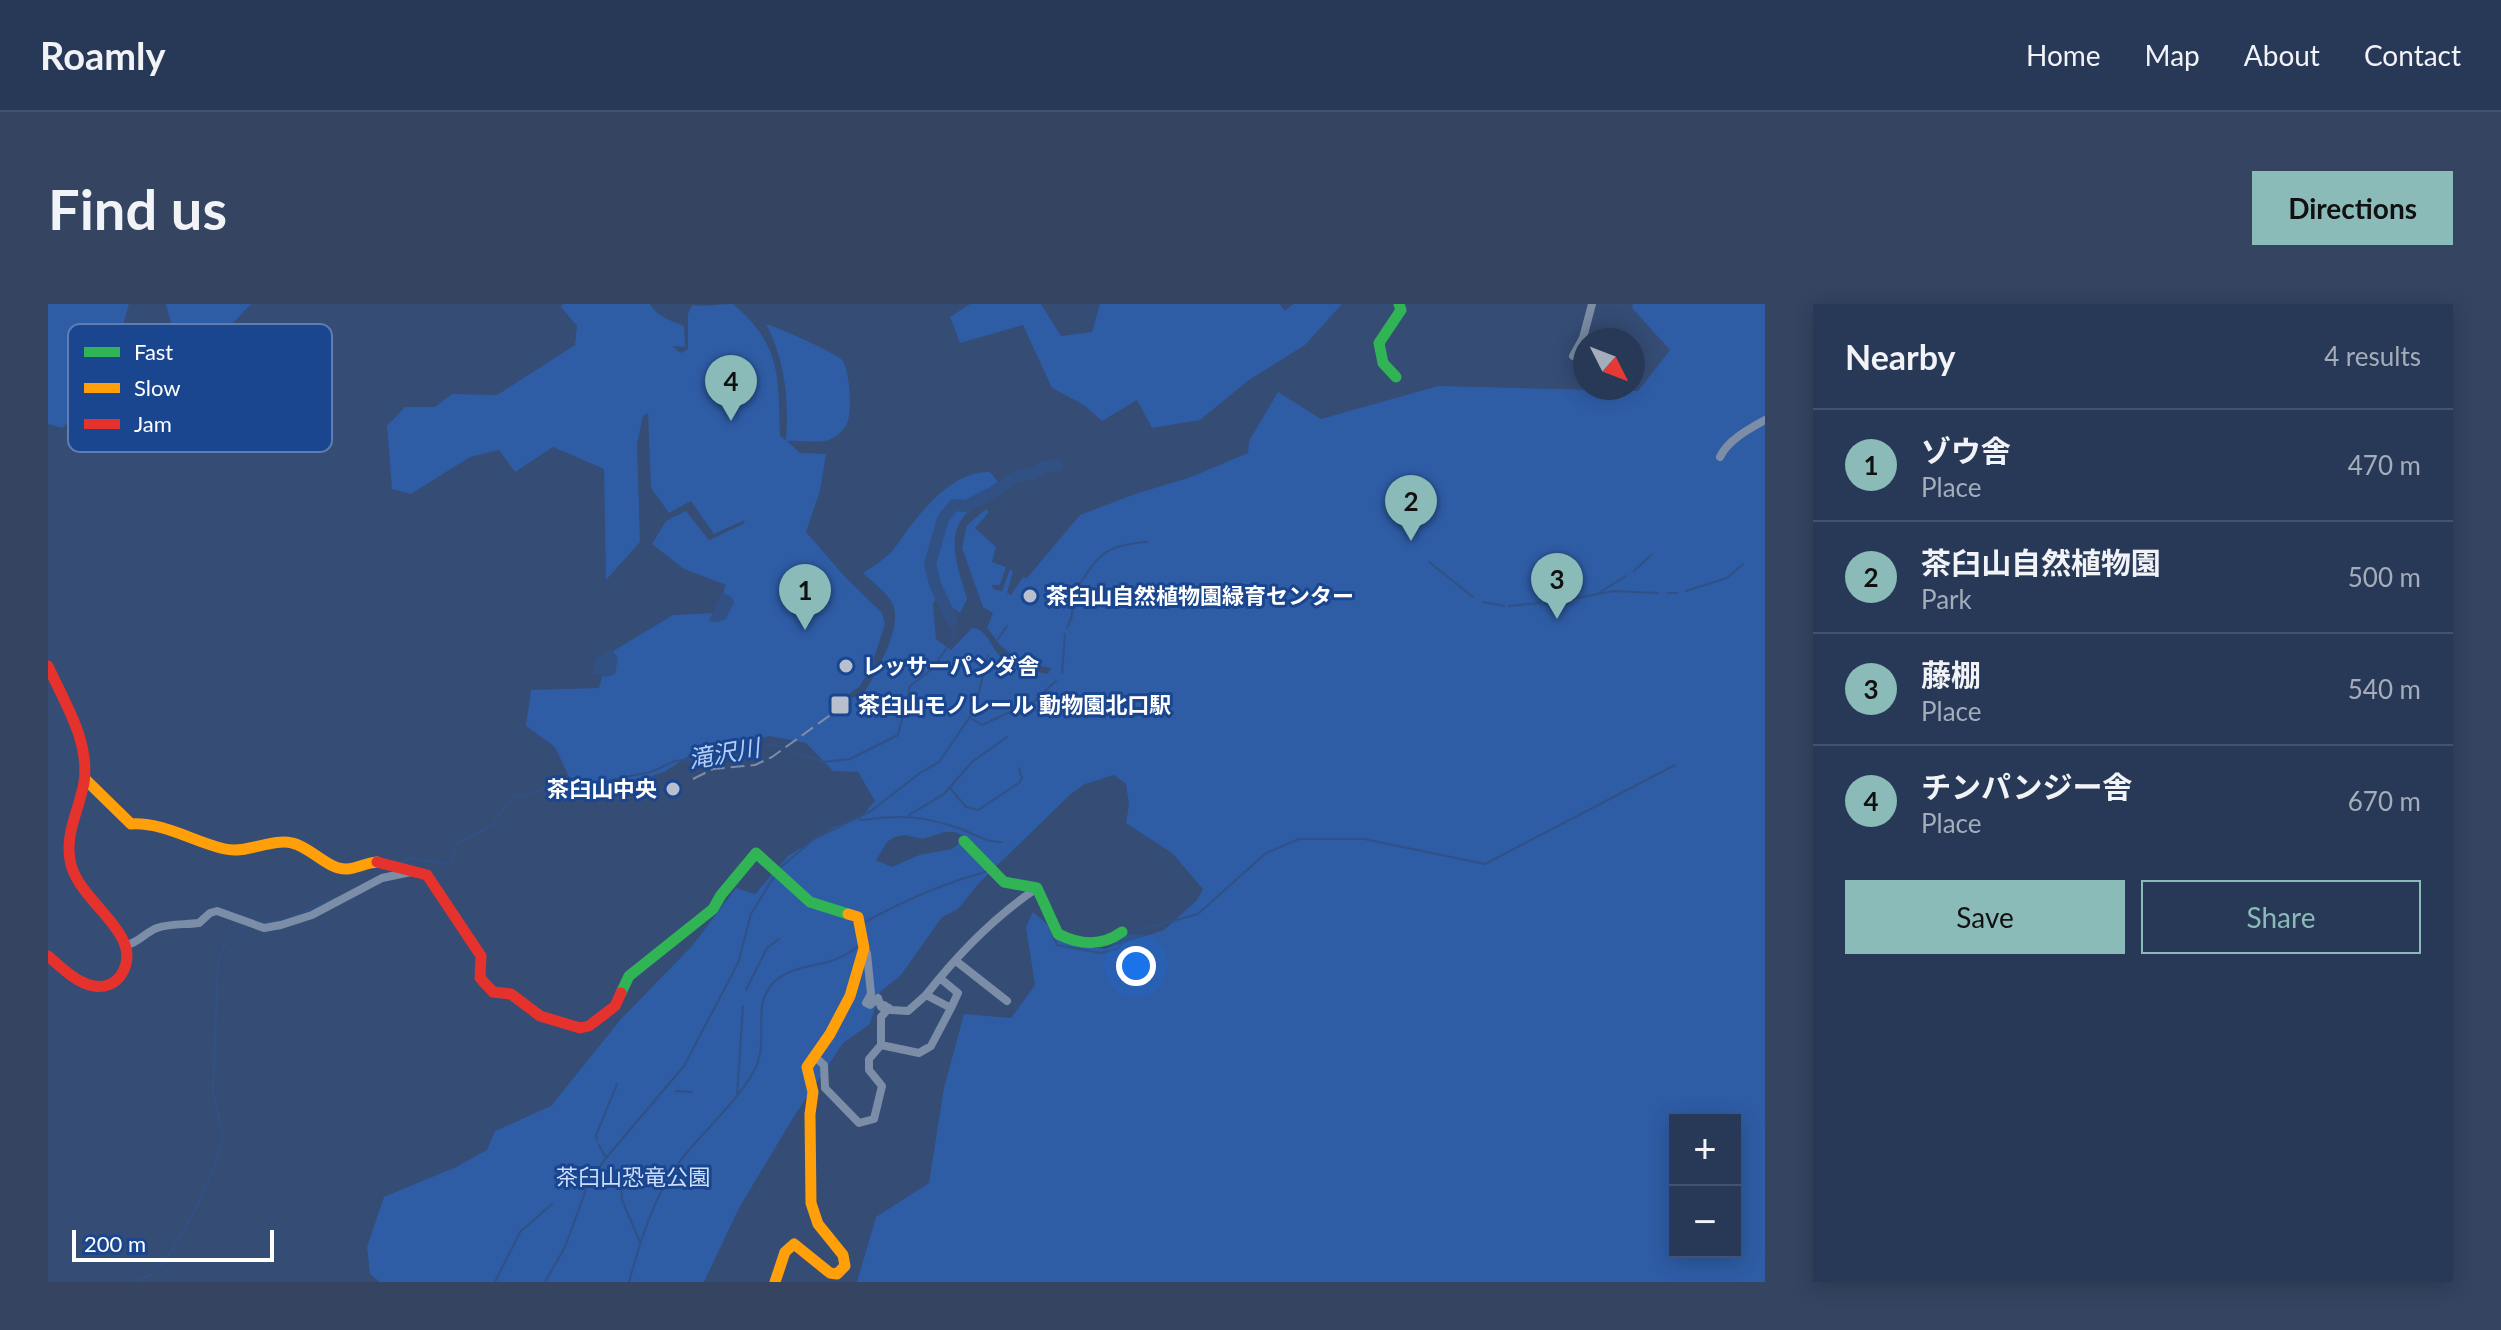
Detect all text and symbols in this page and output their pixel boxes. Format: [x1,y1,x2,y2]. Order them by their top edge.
text: Roamly [40,32,166,78]
text: Home [2026,38,2101,72]
text: Map [2145,38,2200,72]
text: About [2244,38,2320,72]
text: Contact [2364,38,2461,72]
button: Directions [2252,171,2453,245]
text: Find us [48,175,227,242]
legend [68,324,332,452]
north arrow [1573,328,1645,400]
text: Nearby [1845,336,1956,377]
text: Fast [134,338,173,365]
text: 4 results [2324,340,2421,372]
pin: 4 [705,355,757,421]
text: Slow [134,374,181,401]
text: Jam [134,410,172,437]
text: ゾウ舎 [1921,432,2011,468]
text: 1 [1863,449,1879,481]
text: 470 m [2348,449,2421,481]
text: Place [1921,471,1982,503]
pin: 2 [1385,475,1437,541]
text: 茶臼山自然植物園 [1921,544,2161,580]
pin: 3 [1531,553,1583,619]
text: 2 [1863,561,1879,593]
text: 500 m [2348,561,2421,593]
pin: 1 [779,564,831,630]
place label: 茶臼山自然植物園緑育センター [1046,582,1354,609]
text: Park [1921,583,1972,615]
marker: 茶臼山自然植物園緑育センター [1021,587,1039,605]
place label: レッサーパンダ舎 [862,652,1039,679]
text: 藤棚 [1921,656,1981,692]
marker: レッサーパンダ舎 [837,657,855,675]
text: 3 [1863,673,1879,705]
text: 540 m [2348,673,2421,705]
place label: 茶臼山モノレール 動物園北口駅 [858,691,1171,718]
marker: 茶臼山モノレール 動物園北口駅 [829,694,851,716]
text: Place [1921,695,1982,727]
water label: 滝沢川 [686,731,765,773]
text: チンパンジー舎 [1921,768,2133,804]
place label: 茶臼山中央 [547,775,657,802]
marker: 茶臼山中央 [664,780,682,798]
text: 4 [1863,785,1879,817]
text: 670 m [2348,785,2421,817]
text: Place [1921,807,1982,839]
button: Save [1845,880,2125,954]
button: Share [2141,880,2421,954]
your location [1116,946,1156,986]
map controls [1669,1114,1741,1258]
button: + [1669,1114,1741,1186]
park label: 茶臼山恐竜公園 [556,1163,710,1190]
button: − [1669,1186,1741,1258]
scale bar [72,1226,274,1262]
text: 200 m [84,1230,146,1257]

